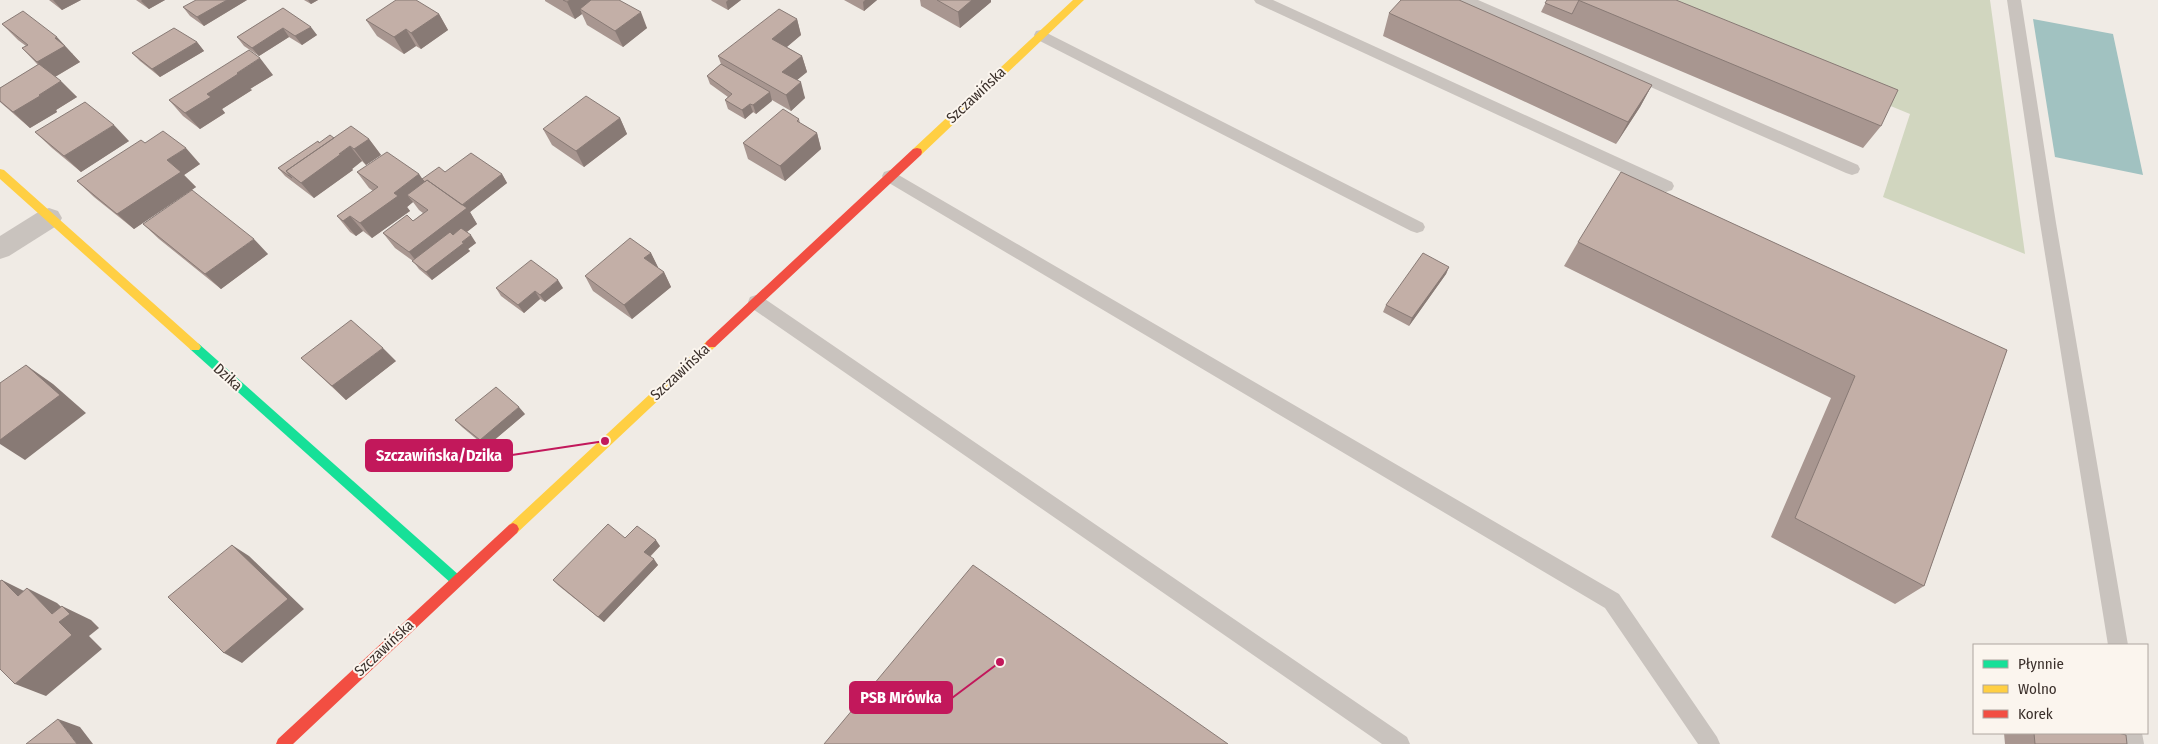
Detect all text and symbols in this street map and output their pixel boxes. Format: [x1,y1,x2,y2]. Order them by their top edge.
street label: Szczawińska [943,63,1009,127]
street label: Szczawińska [647,340,713,404]
street label: Dzika [210,359,246,395]
callout: Szczawińska/Dzika [366,440,512,471]
text: Szczawińska/Dzika [376,446,502,465]
street label: Szczawińska [351,616,417,680]
legend [1973,644,2148,734]
text: Płynnie [2018,655,2064,673]
text: Wolno [2018,680,2057,698]
callout: PSB Mrówka [850,682,952,713]
text: PSB Mrówka [860,688,942,707]
text: Korek [2018,705,2053,723]

